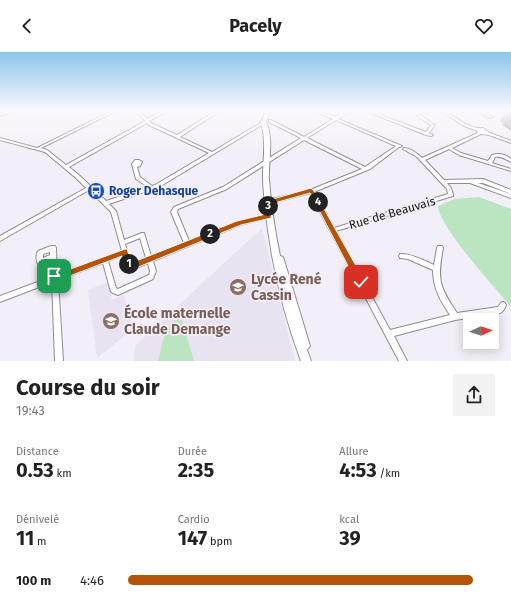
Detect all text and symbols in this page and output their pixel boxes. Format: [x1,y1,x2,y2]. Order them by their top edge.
icon: back [16,15,38,37]
text: Pacely [229,15,282,37]
icon: heart [473,15,495,37]
bus stop icon: Roger Dehasque [86,181,106,201]
place label: Roger Dehasque [109,184,199,198]
pin: 4 [308,192,328,212]
street label: Rue de Beauvais [347,194,437,232]
text: 4 [315,195,321,208]
pin: 3 [258,196,278,216]
text: 3 [265,199,271,212]
pin: 2 [200,224,220,244]
text: 2 [207,227,213,240]
pin: 1 [119,254,139,274]
text: 1 [126,257,132,270]
pin [37,259,71,293]
icon: arrive [43,265,65,287]
pin [344,265,378,299]
place label: Lycée René Cassin [251,271,322,304]
icon: check [350,271,372,293]
school or university icon: Lycée René Cassin [228,277,248,297]
place label: École maternelle Claude Demange [124,304,231,338]
school or university icon: École maternelle Claude Demange [101,311,121,331]
north arrow [463,313,499,349]
map controls [463,313,499,349]
text: Course du soir [16,374,160,401]
button: share [453,374,495,416]
text: 19:43 [16,403,45,418]
text: Distance [16,445,59,458]
text: Durée [178,445,207,458]
text: Allure [339,445,368,458]
text: 0.53 [16,458,54,482]
text: 2:35 [178,458,214,482]
text: 4:53 [339,458,377,482]
text: km [54,467,72,480]
text: /km [377,467,400,480]
text: Dénivelé [16,513,59,526]
text: Cardio [178,513,210,526]
text: kcal [339,513,359,526]
text: 11 [16,526,34,550]
text: 147 [178,526,207,550]
text: 39 [339,526,361,550]
text: m [34,535,47,548]
text: bpm [207,535,232,548]
text: 100 m [16,573,51,588]
text: 4:46 [80,573,104,588]

